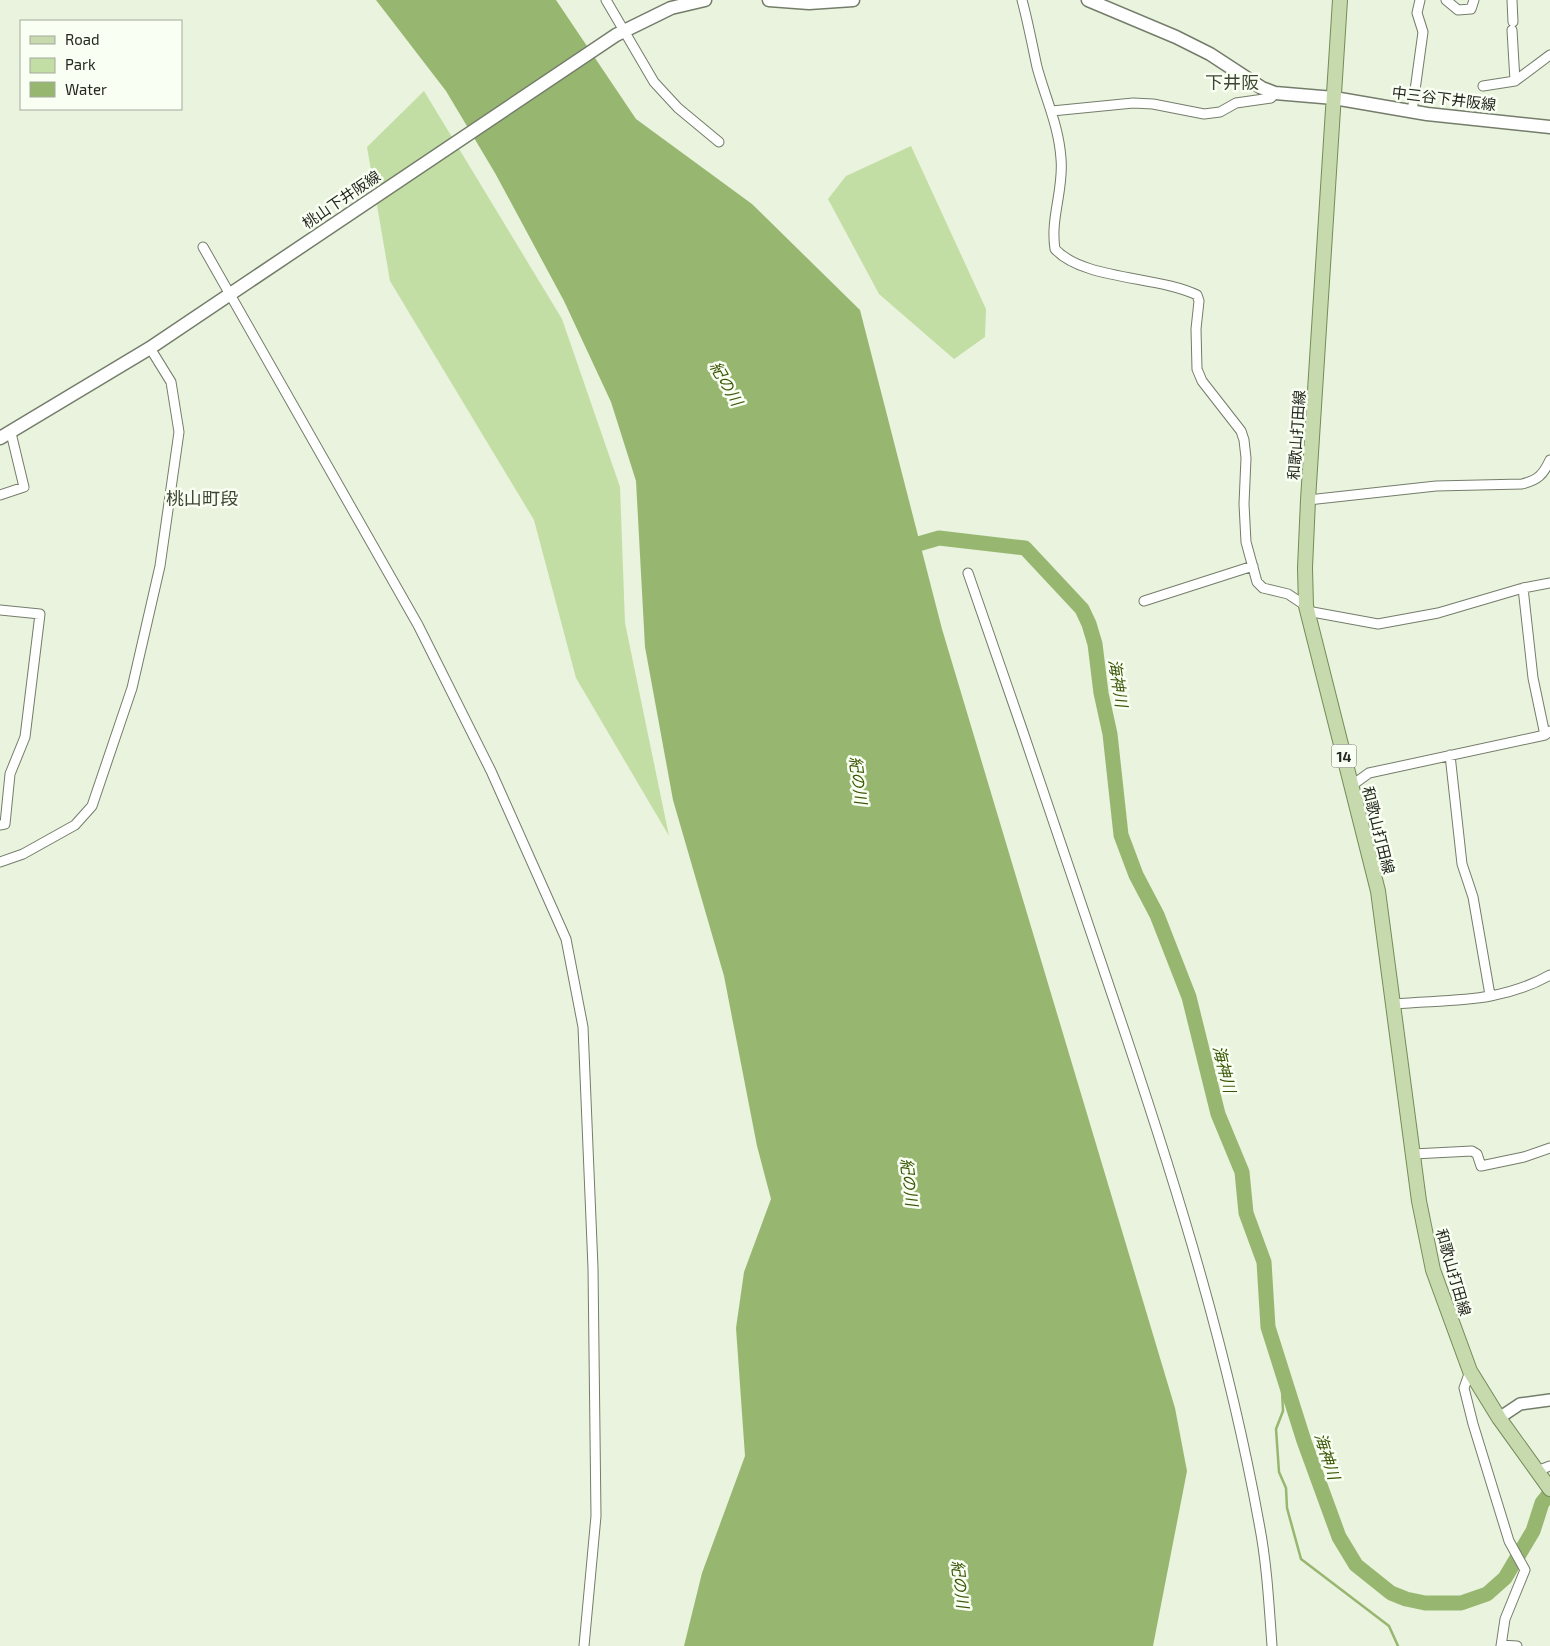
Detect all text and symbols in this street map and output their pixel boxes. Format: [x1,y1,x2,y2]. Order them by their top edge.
legend [20,20,182,110]
text: Road [65,30,100,48]
text: Park [65,55,96,73]
district label: 下井阪 [1205,71,1259,93]
text: Water [65,80,107,98]
street label: 中三谷下井阪線 [1391,83,1497,113]
street label: 桃山下井阪線 [299,166,383,232]
water label: 紀の川 [707,357,748,410]
street label: 和歌山打田線 [1284,389,1308,481]
district label: 桃山町段 [166,487,238,509]
water label: 海神川 [1106,658,1132,710]
road number: 14 [1332,744,1356,768]
water label: 紀の川 [847,755,872,807]
street label: 和歌山打田線 [1359,784,1399,876]
water label: 海神川 [1210,1043,1241,1097]
water label: 紀の川 [898,1157,923,1209]
street label: 和歌山打田線 [1433,1226,1475,1318]
water label: 海神川 [1312,1430,1345,1484]
water label: 紀の川 [949,1559,974,1611]

